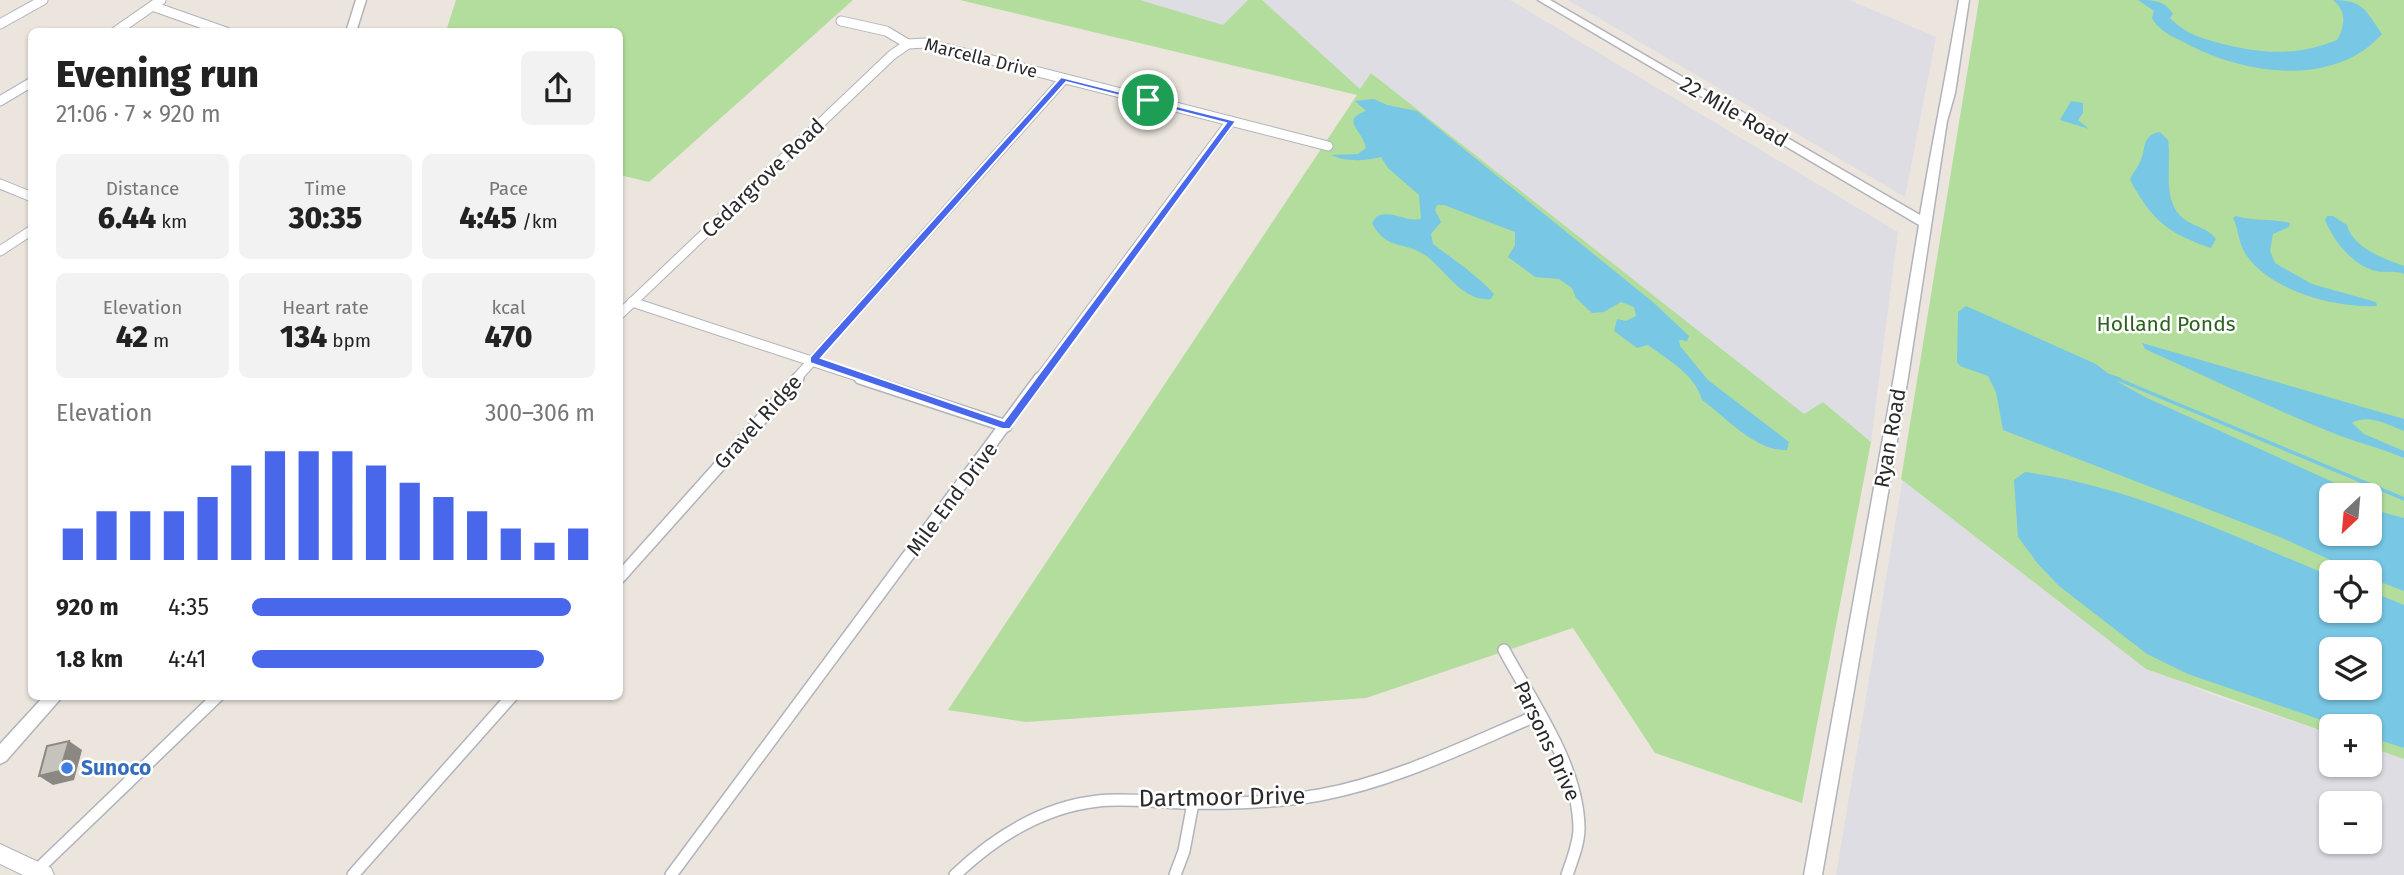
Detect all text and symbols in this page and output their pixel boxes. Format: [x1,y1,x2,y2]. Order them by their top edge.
street label: Marcella Drive [922,33,1040,83]
text: Evening run [56,51,259,97]
button: share [521,51,595,125]
pin [1118,70,1178,130]
street label: 22 Mile Road [1675,71,1793,153]
icon: arrive [1129,81,1167,119]
text: 21:06 · 7 × 920 m [56,100,221,128]
street label: Cedargrove Road [696,113,830,243]
text: Distance [106,177,179,200]
text: Time [305,177,346,200]
text: Pace [489,177,528,200]
text: 6.44 [98,200,156,236]
text: 30:35 [289,200,362,236]
text: 4:45 [459,200,517,236]
text: km [156,210,187,233]
text: /km [517,210,558,233]
text: Elevation [103,296,182,319]
text: Heart rate [282,296,369,319]
text: kcal [491,296,526,319]
park label: Holland Ponds [2096,311,2236,337]
text: 42 [116,319,148,355]
text: 134 [280,319,327,355]
text: 470 [484,319,533,355]
text: m [148,329,169,352]
text: bpm [327,329,371,352]
street label: Gravel Ridge [709,369,807,475]
street label: Ryan Road [1868,386,1912,490]
text: Elevation [56,399,152,427]
text: 300–306 m [485,399,595,427]
street label: Mile End Drive [901,437,1003,561]
north arrow [2319,483,2382,546]
map controls [2319,483,2382,854]
button: locate [2319,560,2382,623]
text: 920 m [56,593,119,621]
text: 4:35 [168,593,209,621]
button: layers [2319,637,2382,700]
text: 1.8 km [56,645,123,673]
text: 4:41 [168,645,207,673]
street label: Parsons Drive [1508,677,1586,805]
button: + [2319,714,2382,777]
place label: Sunoco [81,755,151,781]
marker: Sunoco [59,760,75,776]
street label: Dartmoor Drive [1138,782,1306,812]
button: − [2319,791,2382,854]

